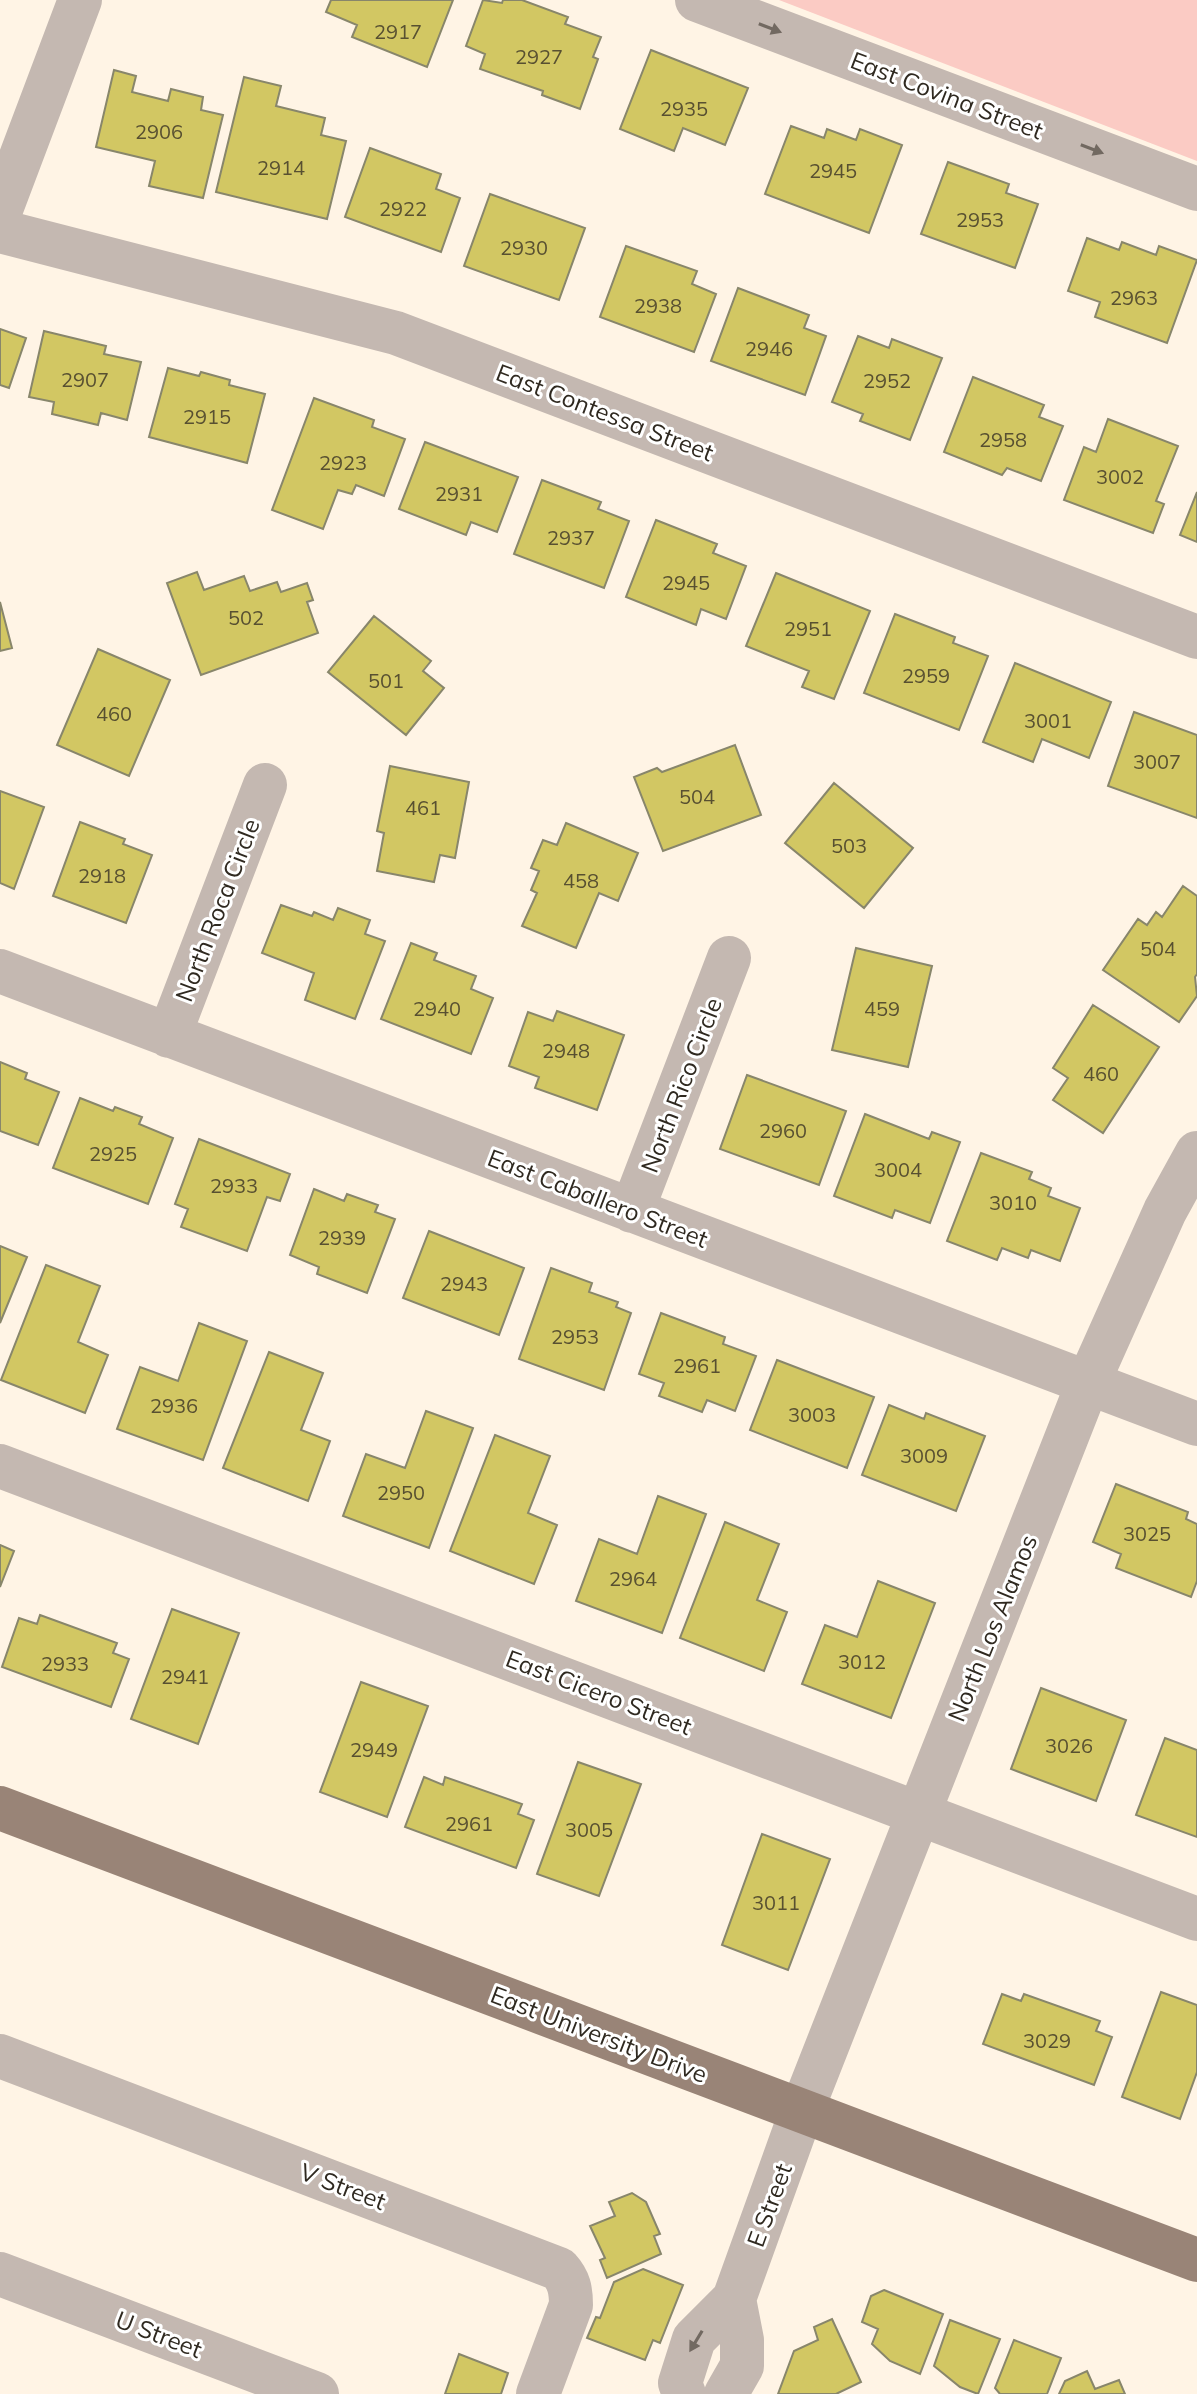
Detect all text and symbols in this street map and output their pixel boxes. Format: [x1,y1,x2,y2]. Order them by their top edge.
house number: 2917 [374,19,422,44]
one-way arrow [758,22,782,35]
house number: 2927 [515,44,563,69]
street label: East Covina Street [847,45,1047,145]
house number: 2935 [660,96,708,121]
house number: 2906 [135,119,183,144]
one-way arrow [1080,143,1104,156]
house number: 2914 [257,155,305,180]
house number: 2945 [809,158,857,183]
house number: 2922 [379,196,427,221]
house number: 2953 [956,207,1004,232]
house number: 2930 [500,235,548,260]
house number: 2963 [1110,285,1158,310]
house number: 2938 [634,293,682,318]
house number: 2946 [745,336,793,361]
street label: East Contessa Street [492,357,718,467]
house number: 2907 [61,367,109,392]
house number: 2952 [863,368,911,393]
house number: 2915 [183,404,231,429]
house number: 2958 [979,427,1027,452]
house number: 2923 [319,450,367,475]
house number: 3002 [1096,464,1144,489]
house number: 2931 [435,481,483,506]
house number: 2937 [547,525,595,550]
house number: 2945 [662,570,710,595]
house number: 502 [228,605,264,630]
house number: 2951 [784,616,832,641]
house number: 2959 [902,663,950,688]
house number: 501 [368,668,404,693]
house number: 460 [96,701,132,726]
house number: 3001 [1024,708,1072,733]
house number: 3007 [1133,749,1181,774]
house number: 504 [679,784,715,809]
house number: 461 [405,795,441,820]
street label: North Roca Circle [168,814,266,1006]
house number: 503 [831,833,867,858]
house number: 2918 [78,863,126,888]
house number: 458 [563,868,599,893]
house number: 504 [1140,936,1176,961]
street label: North Rico Circle [634,993,728,1177]
house number: 2940 [413,996,461,1021]
house number: 459 [864,996,900,1021]
house number: 2948 [542,1038,590,1063]
house number: 460 [1083,1061,1119,1086]
house number: 2960 [759,1118,807,1143]
house number: 2925 [89,1141,137,1166]
street label: East Caballero Street [484,1142,712,1254]
house number: 3004 [874,1157,922,1182]
house number: 2933 [210,1173,258,1198]
house number: 3010 [989,1190,1037,1215]
house number: 2939 [318,1225,366,1250]
house number: 2943 [440,1271,488,1296]
house number: 2953 [551,1324,599,1349]
house number: 2961 [673,1353,721,1378]
house number: 2936 [150,1393,198,1418]
house number: 3003 [788,1402,836,1427]
house number: 3009 [900,1443,948,1468]
house number: 2950 [377,1480,425,1505]
house number: 3025 [1123,1521,1171,1546]
street label: North Los Alamos [941,1530,1043,1726]
house number: 2964 [609,1566,657,1591]
street label: East Cicero Street [502,1643,696,1741]
house number: 3012 [838,1649,886,1674]
house number: 2933 [41,1651,89,1676]
house number: 2941 [161,1664,209,1689]
house number: 3026 [1045,1733,1093,1758]
house number: 2949 [350,1737,398,1762]
house number: 2961 [445,1811,493,1836]
house number: 3005 [565,1817,613,1842]
house number: 3011 [752,1890,800,1915]
street label: East University Drive [487,1979,711,2089]
house number: 3029 [1023,2028,1071,2053]
street label: V Street [296,2156,390,2216]
street label: E Street [740,2159,798,2251]
street label: U Street [112,2304,206,2364]
one-way arrow [689,2330,704,2353]

